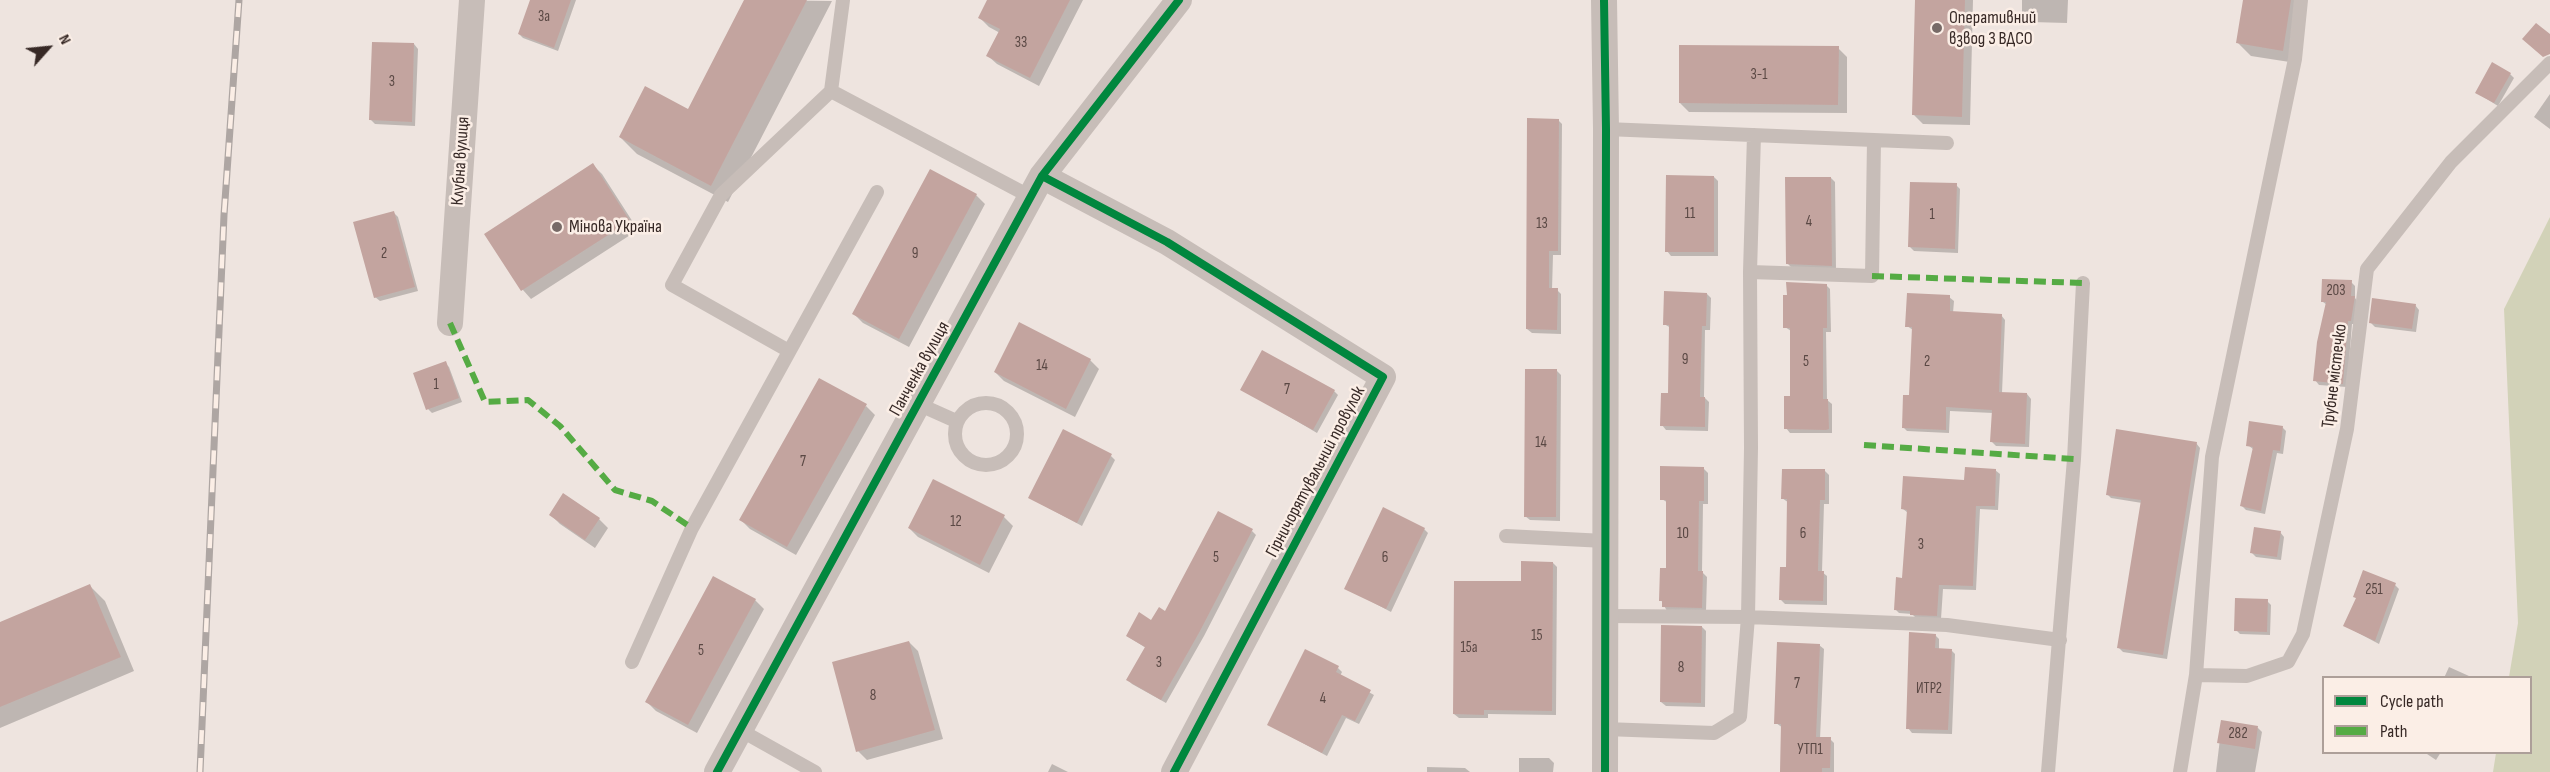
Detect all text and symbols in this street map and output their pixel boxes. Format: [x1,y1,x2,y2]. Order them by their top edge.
place label: Оперативний взвод 3 ВДСО [1949,7,2036,50]
house number: 3а [538,8,550,26]
north arrow [18,18,78,78]
marker: Оперативний взвод 3 ВДСО [1930,21,1944,35]
text: N [54,31,75,48]
house number: 33 [1015,34,1027,52]
house number: 3-1 [1750,66,1768,84]
house number: 3 [389,73,395,91]
street label: Клубна вулиця [447,116,475,206]
house number: 11 [1685,205,1695,223]
house number: 1 [1929,206,1935,224]
house number: 4 [1806,213,1812,231]
house number: 13 [1536,215,1548,233]
place label: Мінова Україна [569,216,662,238]
marker: Мінова Україна [550,220,564,234]
house number: 2 [381,245,387,263]
house number: 9 [912,245,918,263]
house number: 203 [2326,282,2346,300]
street label: Панченка вулиця [885,318,955,420]
street label: Трубне містечко [2318,323,2352,429]
house number: 9 [1682,351,1688,369]
house number: 5 [1803,353,1809,371]
house number: 2 [1924,353,1930,371]
house number: 14 [1036,357,1048,375]
house number: 1 [433,376,439,394]
house number: 7 [1284,381,1290,399]
street label: Гірничорятувальний провулок [1262,383,1370,561]
house number: 14 [1535,434,1547,452]
house number: 7 [800,453,806,471]
house number: 12 [950,513,962,531]
house number: 10 [1677,525,1689,543]
house number: 6 [1800,525,1806,543]
house number: 3 [1918,536,1924,554]
house number: 5 [1213,549,1219,567]
house number: 6 [1382,549,1388,567]
house number: 251 [2365,581,2383,599]
house number: 15 [1531,627,1543,645]
house number: 15а [1460,639,1478,657]
house number: 5 [698,642,704,660]
house number: 3 [1156,654,1162,672]
house number: 8 [1678,659,1684,677]
house number: 7 [1794,675,1800,693]
legend [2322,676,2532,754]
house number: ИТР2 [1916,680,1942,698]
house number: 8 [870,687,876,705]
house number: 4 [1320,690,1326,708]
text: Cycle path [2380,691,2444,712]
text: Path [2380,721,2408,742]
house number: 282 [2228,725,2248,743]
house number: УТП1 [1797,741,1823,759]

